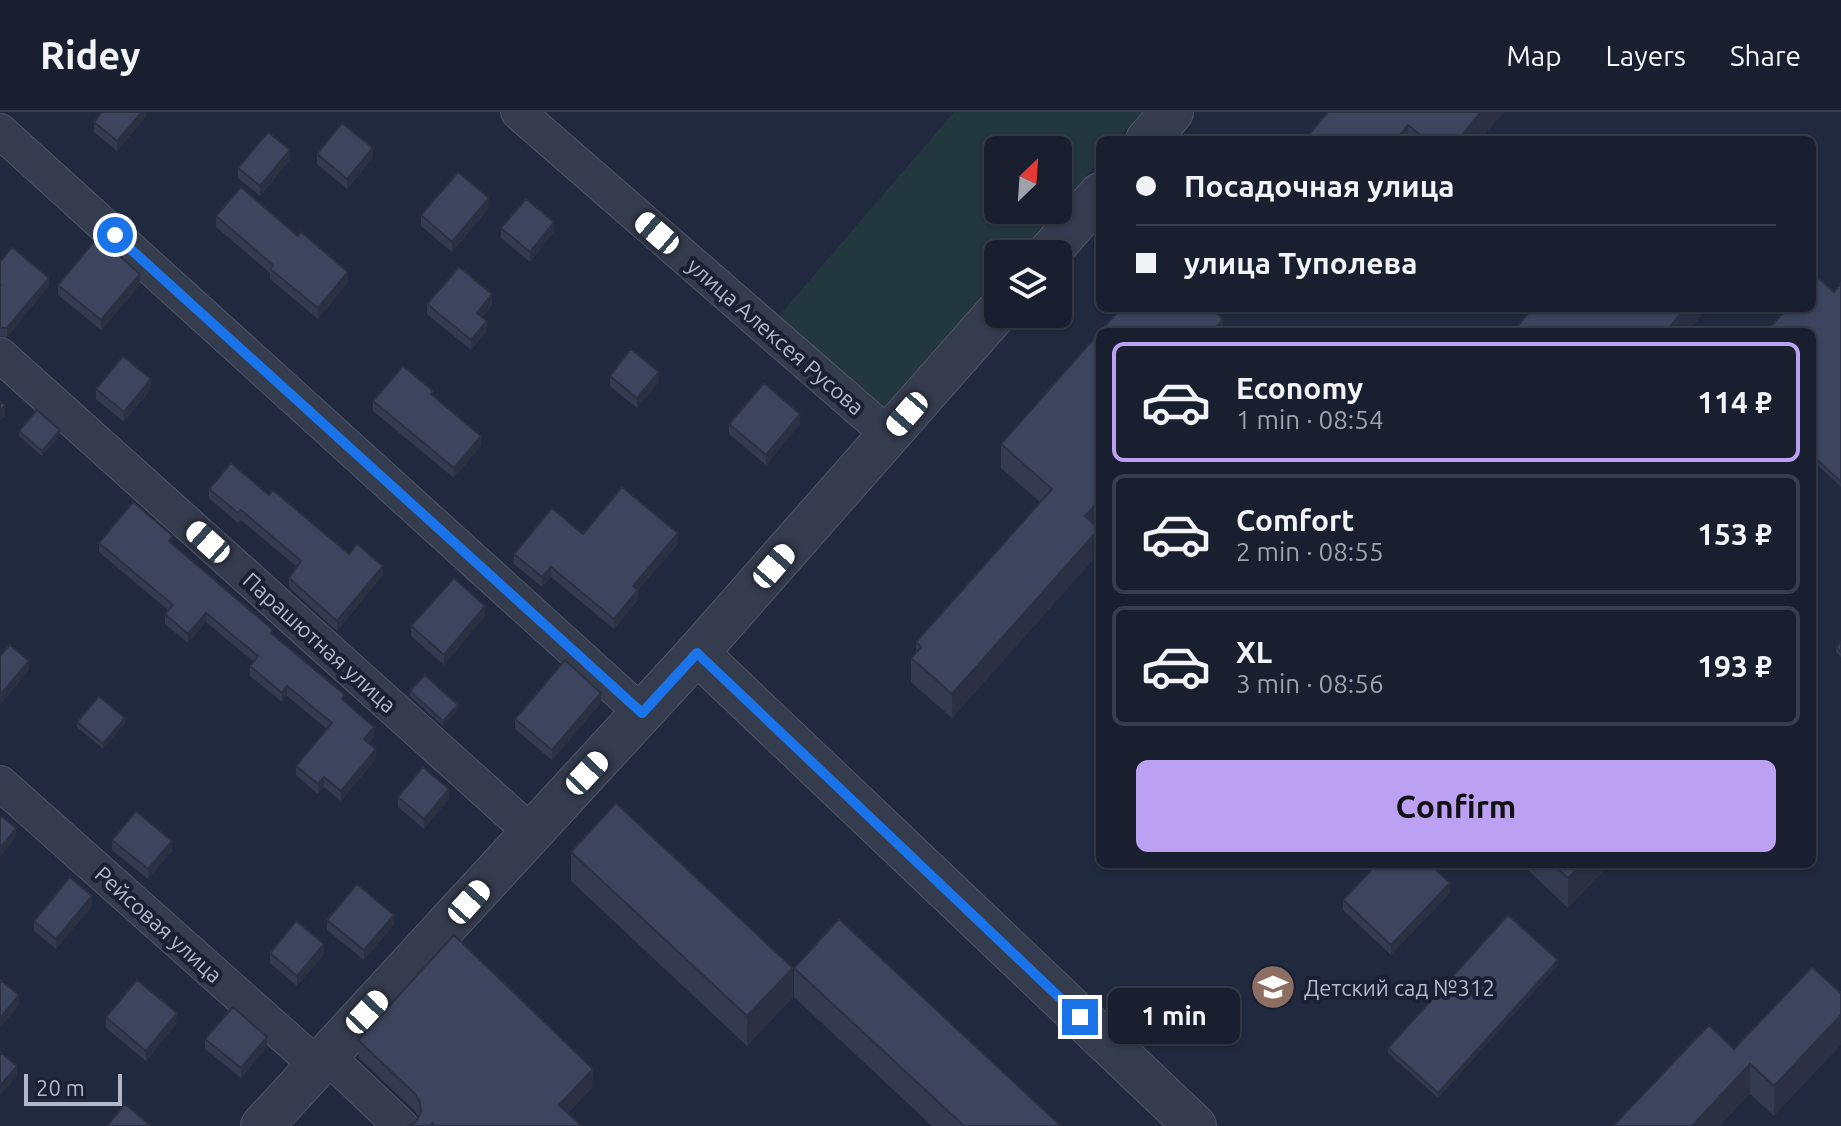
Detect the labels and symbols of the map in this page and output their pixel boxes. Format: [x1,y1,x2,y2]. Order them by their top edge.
north arrow [984,136,1072,224]
car [631,208,683,258]
route start [97,217,133,253]
street label: улица Алексея Русова [683,252,869,420]
car [882,388,932,440]
car [182,517,234,567]
car [749,540,799,592]
street label: Парашютная улица [238,567,402,717]
car [562,747,612,799]
street label: Рейсовая улица [91,861,227,987]
car [444,876,494,928]
school or university icon: Детский сад №312 [1249,963,1297,1011]
place label: Детский сад №312 [1304,975,1495,1000]
car [342,986,392,1038]
callout: 1 min [1108,989,1240,1045]
route end [1062,999,1098,1035]
scale bar [24,1070,122,1106]

